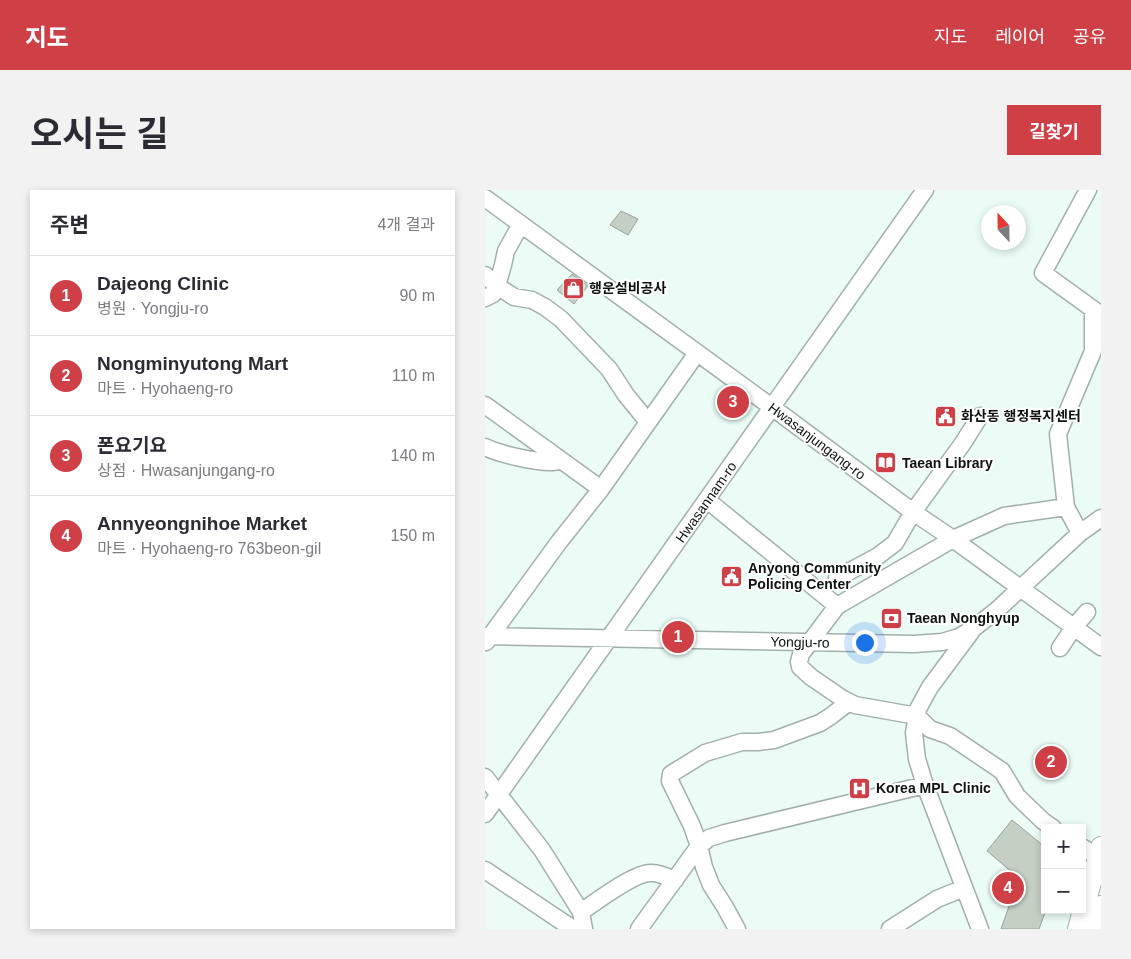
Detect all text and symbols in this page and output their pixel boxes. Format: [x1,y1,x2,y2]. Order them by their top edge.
text: 지도 [25,24,69,51]
text: 지도 [934,27,967,47]
text: 레이어 [995,27,1045,47]
text: 공유 [1073,27,1106,47]
button: 길찾기 [1007,105,1101,155]
text: 오시는 길 [30,114,169,153]
north arrow [981,205,1026,250]
text: 주변 [50,213,89,236]
text: 4개 결과 [377,216,435,233]
text: Dajeong Clinic [97,273,229,294]
shop icon: 행운설비공사 [561,276,585,300]
place label: 행운설비공사 [589,280,666,296]
text: 1 [62,287,70,304]
text: 90 m [399,287,435,304]
text: 병원 · Yongju-ro [97,300,209,317]
text: Nongminyutong Mart [97,353,288,374]
text: 2 [62,367,70,384]
text: 110 m [392,367,435,384]
text: 마트 · Hyohaeng-ro [97,380,233,397]
pin: 3 [717,383,749,421]
street label: Hwasanjungang-ro [765,399,869,483]
public building icon: 화산동 행정복지센터 [933,404,957,428]
place label: 화산동 행정복지센터 [961,408,1081,424]
text: 폰요기요 [97,435,167,456]
text: 3 [62,447,70,464]
text: 140 m [391,447,435,464]
library icon: Taean Library [874,451,898,475]
place label: Taean Library [902,455,993,471]
street label: Hwasannam-ro [672,458,740,545]
text: 상점 · Hwasanjungang-ro [97,462,275,479]
text: Annyeongnihoe Market [97,513,307,534]
text: 4 [62,527,70,544]
text: 150 m [391,527,435,544]
text: 마트 · Hyohaeng-ro 763beon-gil [97,540,321,557]
place label: Anyong Community Policing Center [748,560,881,592]
public building icon: Anyong Community Policing Center [720,564,744,588]
bank icon: Taean Nonghyup [879,606,903,630]
place label: Taean Nonghyup [907,610,1020,626]
pin: 1 [662,618,694,656]
your location [852,630,878,656]
street label: Yongju-ro [770,633,830,651]
pin: 2 [1035,743,1067,781]
hospital icon: Korea MPL Clinic [848,776,872,800]
place label: Korea MPL Clinic [876,780,991,796]
map controls [1041,824,1086,914]
button: + [1041,824,1086,869]
pin: 4 [992,869,1024,907]
button: − [1041,869,1086,914]

